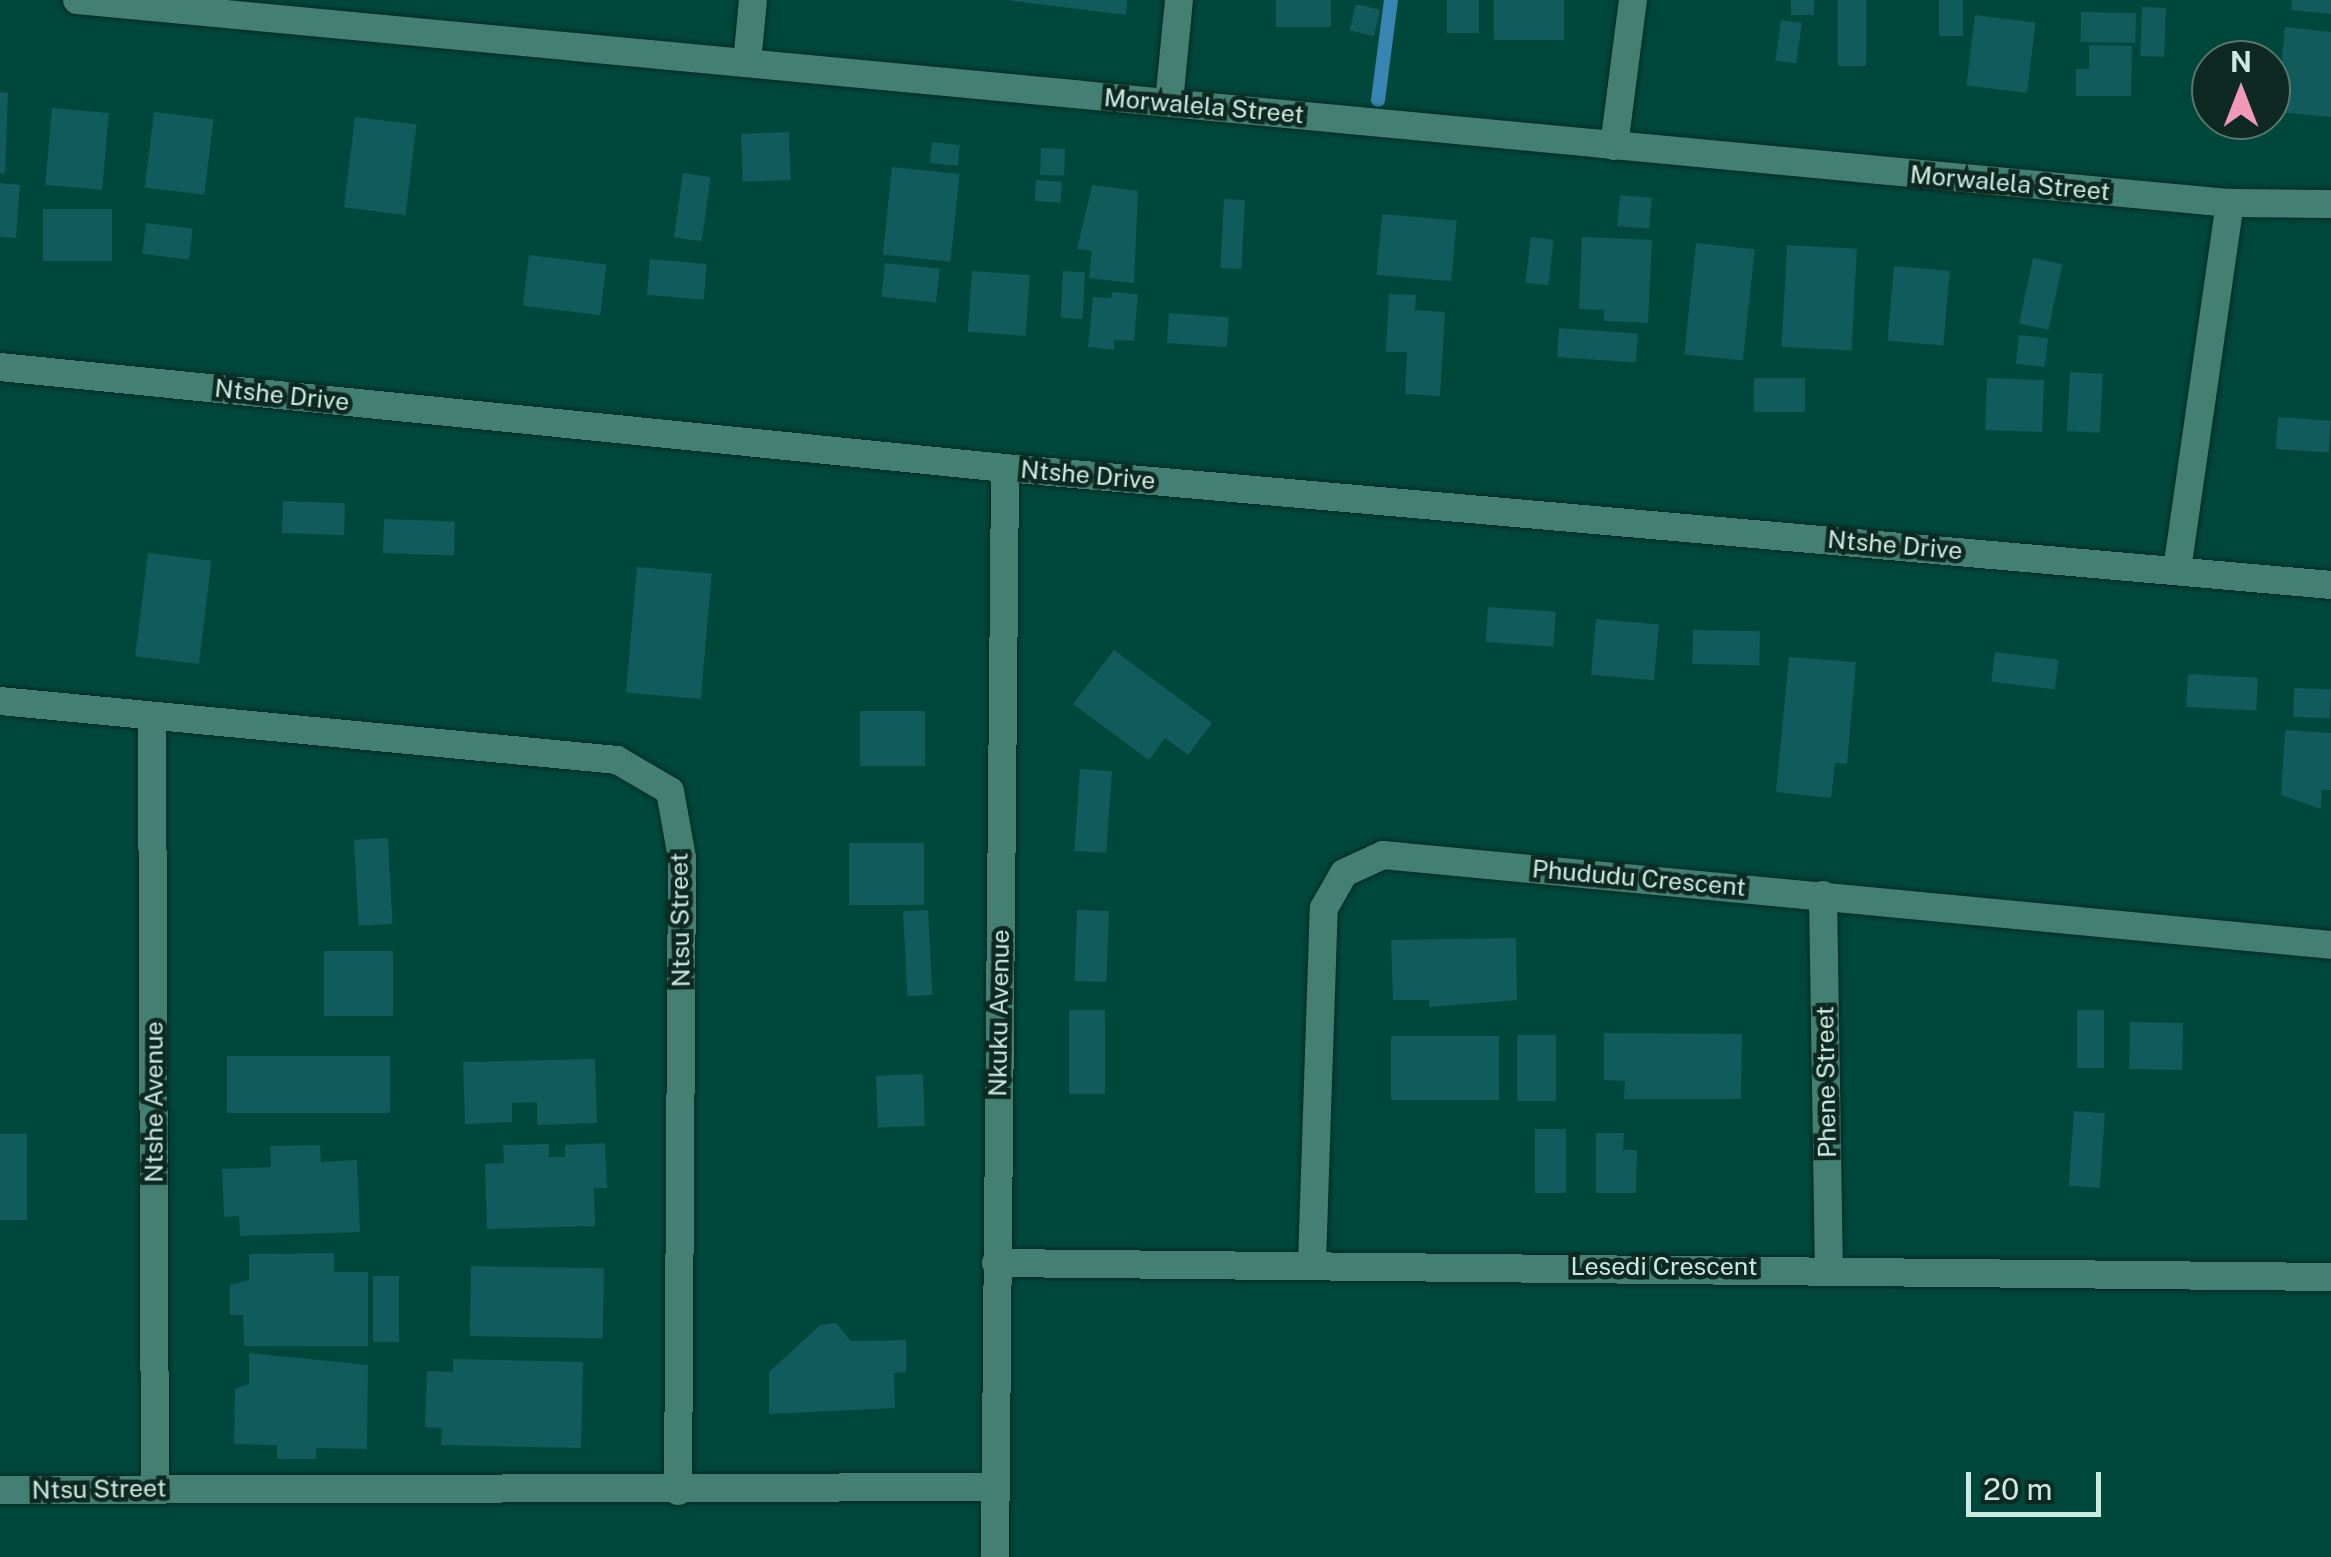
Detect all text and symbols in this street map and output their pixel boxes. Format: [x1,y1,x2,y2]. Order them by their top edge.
north arrow [2191,40,2291,140]
text: N [2230,45,2252,78]
street label: Morwalela Street [1103,82,1305,130]
street label: Morwalela Street [1909,159,2111,207]
street label: Ntshe Drive [213,373,351,417]
street label: Ntshe Drive [1019,454,1157,496]
street label: Ntshe Drive [1826,524,1964,566]
street label: Ntsu Street [664,852,696,988]
street label: Phududu Crescent [1531,854,1747,902]
street label: Nkuku Avenue [983,929,1015,1097]
street label: Phene Street [1810,1006,1842,1158]
street label: Ntshe Avenue [139,1021,169,1183]
street label: Lesedi Crescent [1571,1251,1757,1281]
scale bar [1971,1452,2106,1514]
text: 20 m [1983,1471,2052,1507]
street label: Ntsu Street [31,1473,167,1505]

